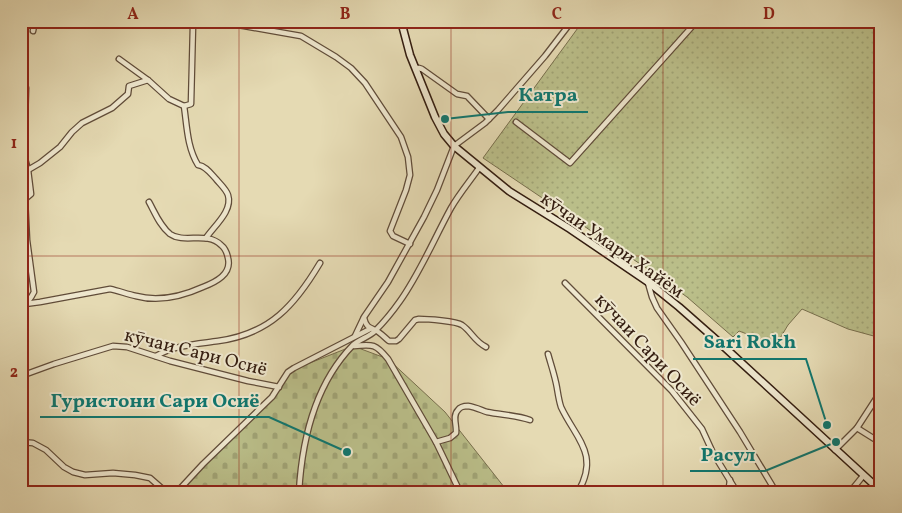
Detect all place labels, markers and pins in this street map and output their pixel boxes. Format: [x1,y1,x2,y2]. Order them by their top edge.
callout: Катра [508,77,588,112]
callout: Sari Rokh [693,324,806,359]
callout: Гуристони Сари Осиё [40,382,269,417]
callout: Расул [690,436,765,471]

